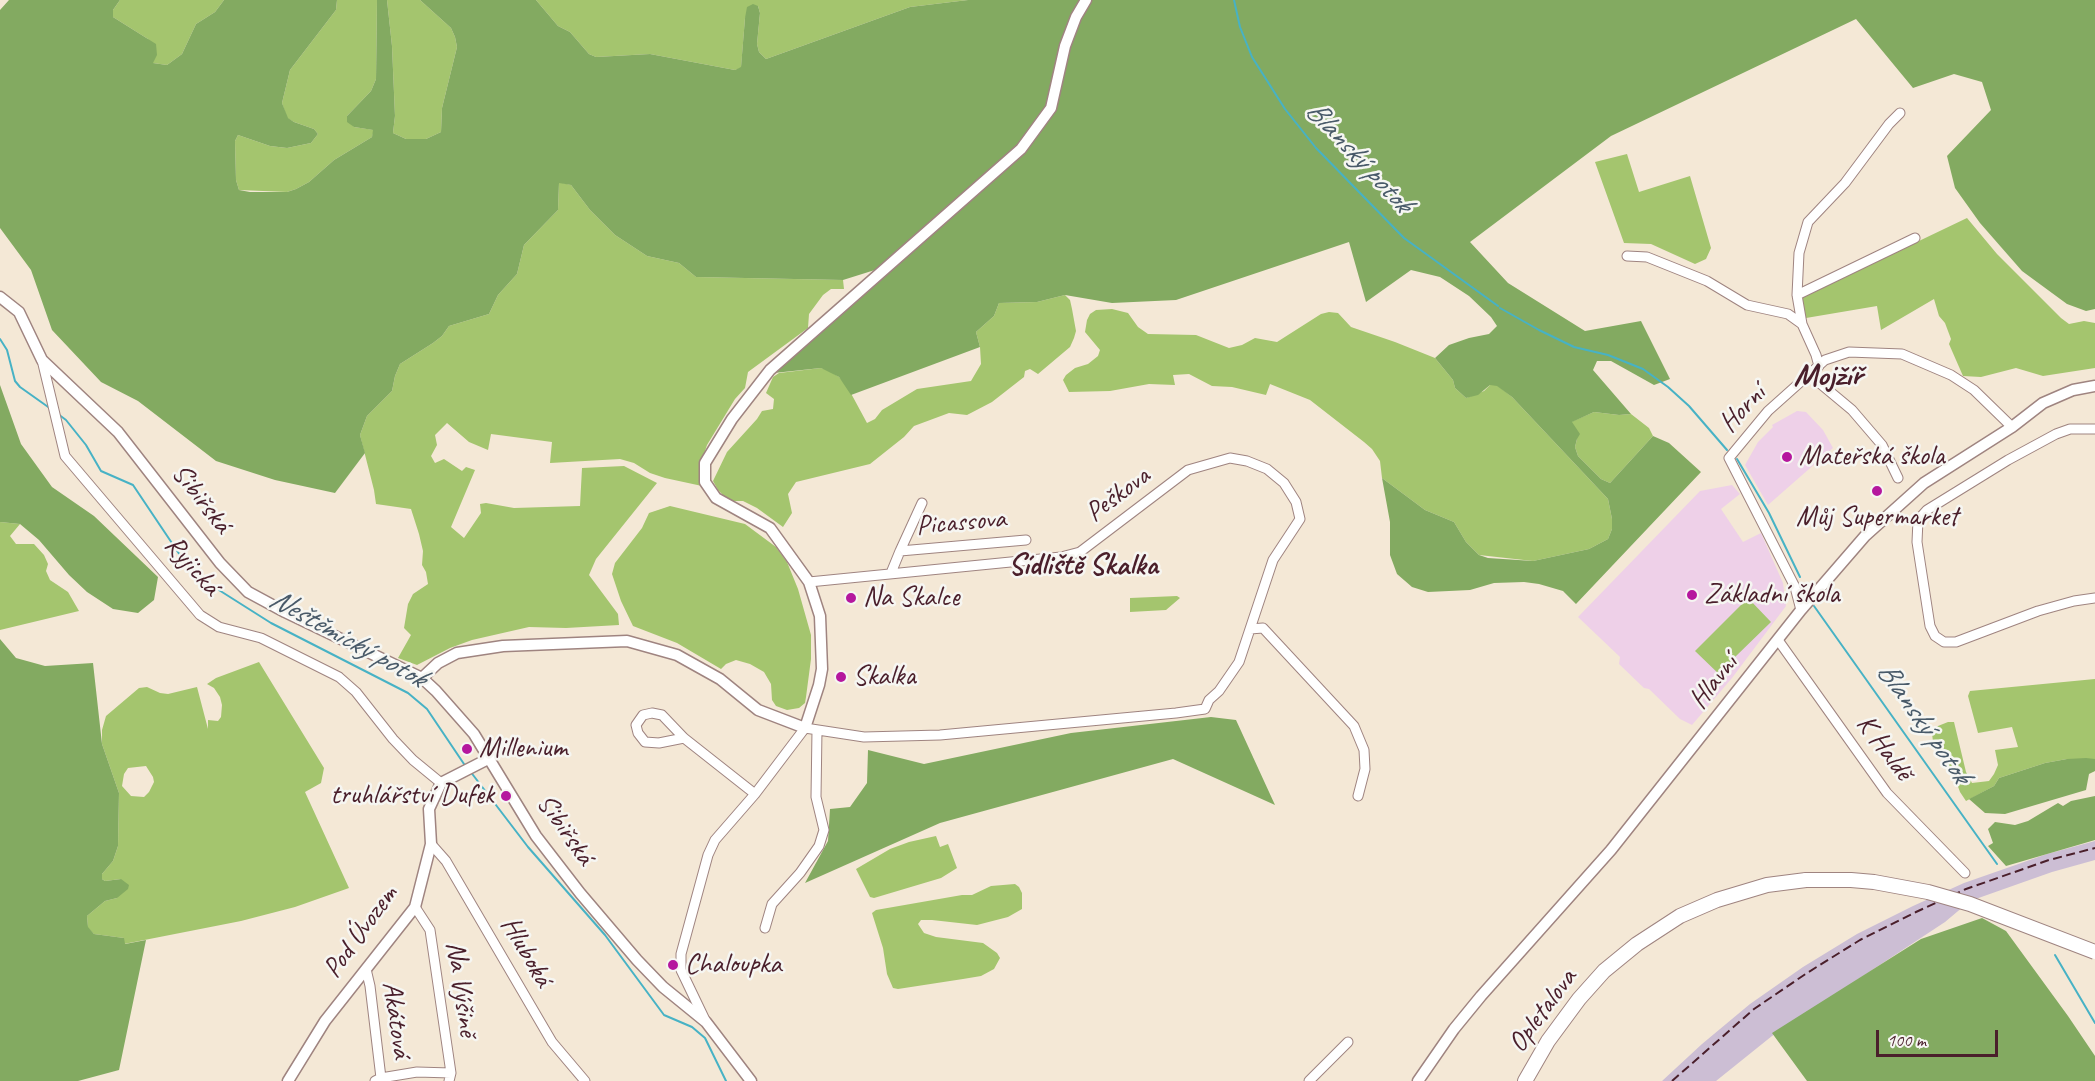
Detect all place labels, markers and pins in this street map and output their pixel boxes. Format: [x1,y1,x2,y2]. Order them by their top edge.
place label: Mateřská škola [1799,440,1945,474]
marker: Mateřská škola [1780,450,1794,464]
marker: Můj Supermarket [1870,484,1884,498]
place label: Můj Supermarket [1796,501,1958,535]
place label: Základní škola [1704,578,1840,612]
place label: Na Skalce [863,581,959,615]
marker: Základní škola [1685,588,1699,602]
marker: Na Skalce [844,591,858,605]
place label: Skalka [853,660,916,694]
marker: Skalka [834,670,848,684]
place label: Millenium [479,732,567,766]
marker: Millenium [460,742,474,756]
place label: truhlářství Dufek [330,779,494,813]
marker: truhlářství Dufek [499,789,513,803]
place label: Chaloupka [685,948,781,982]
marker: Chaloupka [666,958,680,972]

